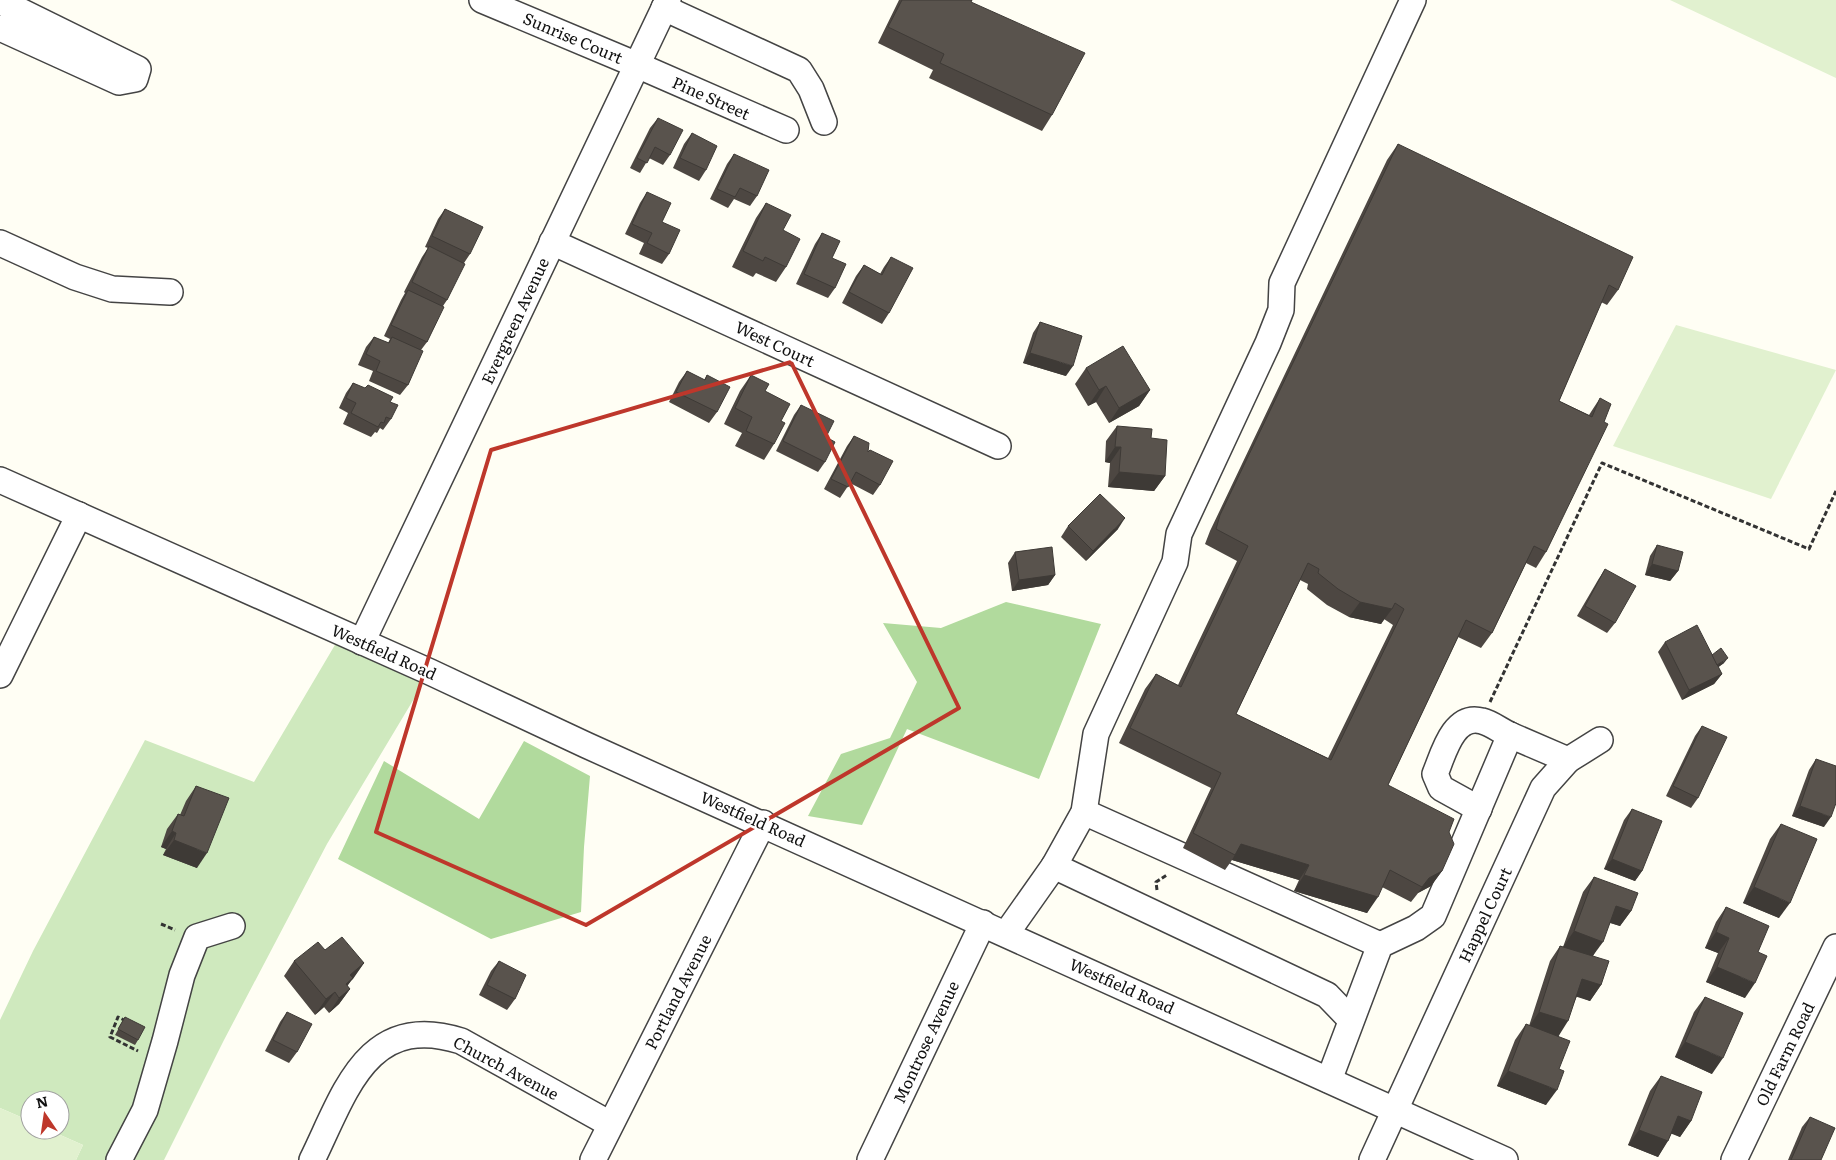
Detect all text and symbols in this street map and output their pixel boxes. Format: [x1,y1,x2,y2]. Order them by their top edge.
street label: Sunrise Court [520,5,627,69]
street label: Pine Street [669,69,755,125]
street label: Evergreen Avenue [474,253,554,388]
street label: West Court [732,314,820,372]
street label: Westfield Road [328,617,441,685]
street label: Westfield Road [697,784,810,852]
street label: Happel Court [1452,862,1517,966]
street label: Portland Avenue [638,930,716,1053]
street label: Westfield Road [1066,951,1179,1019]
street label: Montrose Avenue [886,976,964,1107]
street label: Old Farm Road [1749,997,1820,1110]
street label: Church Avenue [449,1029,564,1105]
north arrow [20,1090,70,1140]
text: N [34,1090,50,1112]

